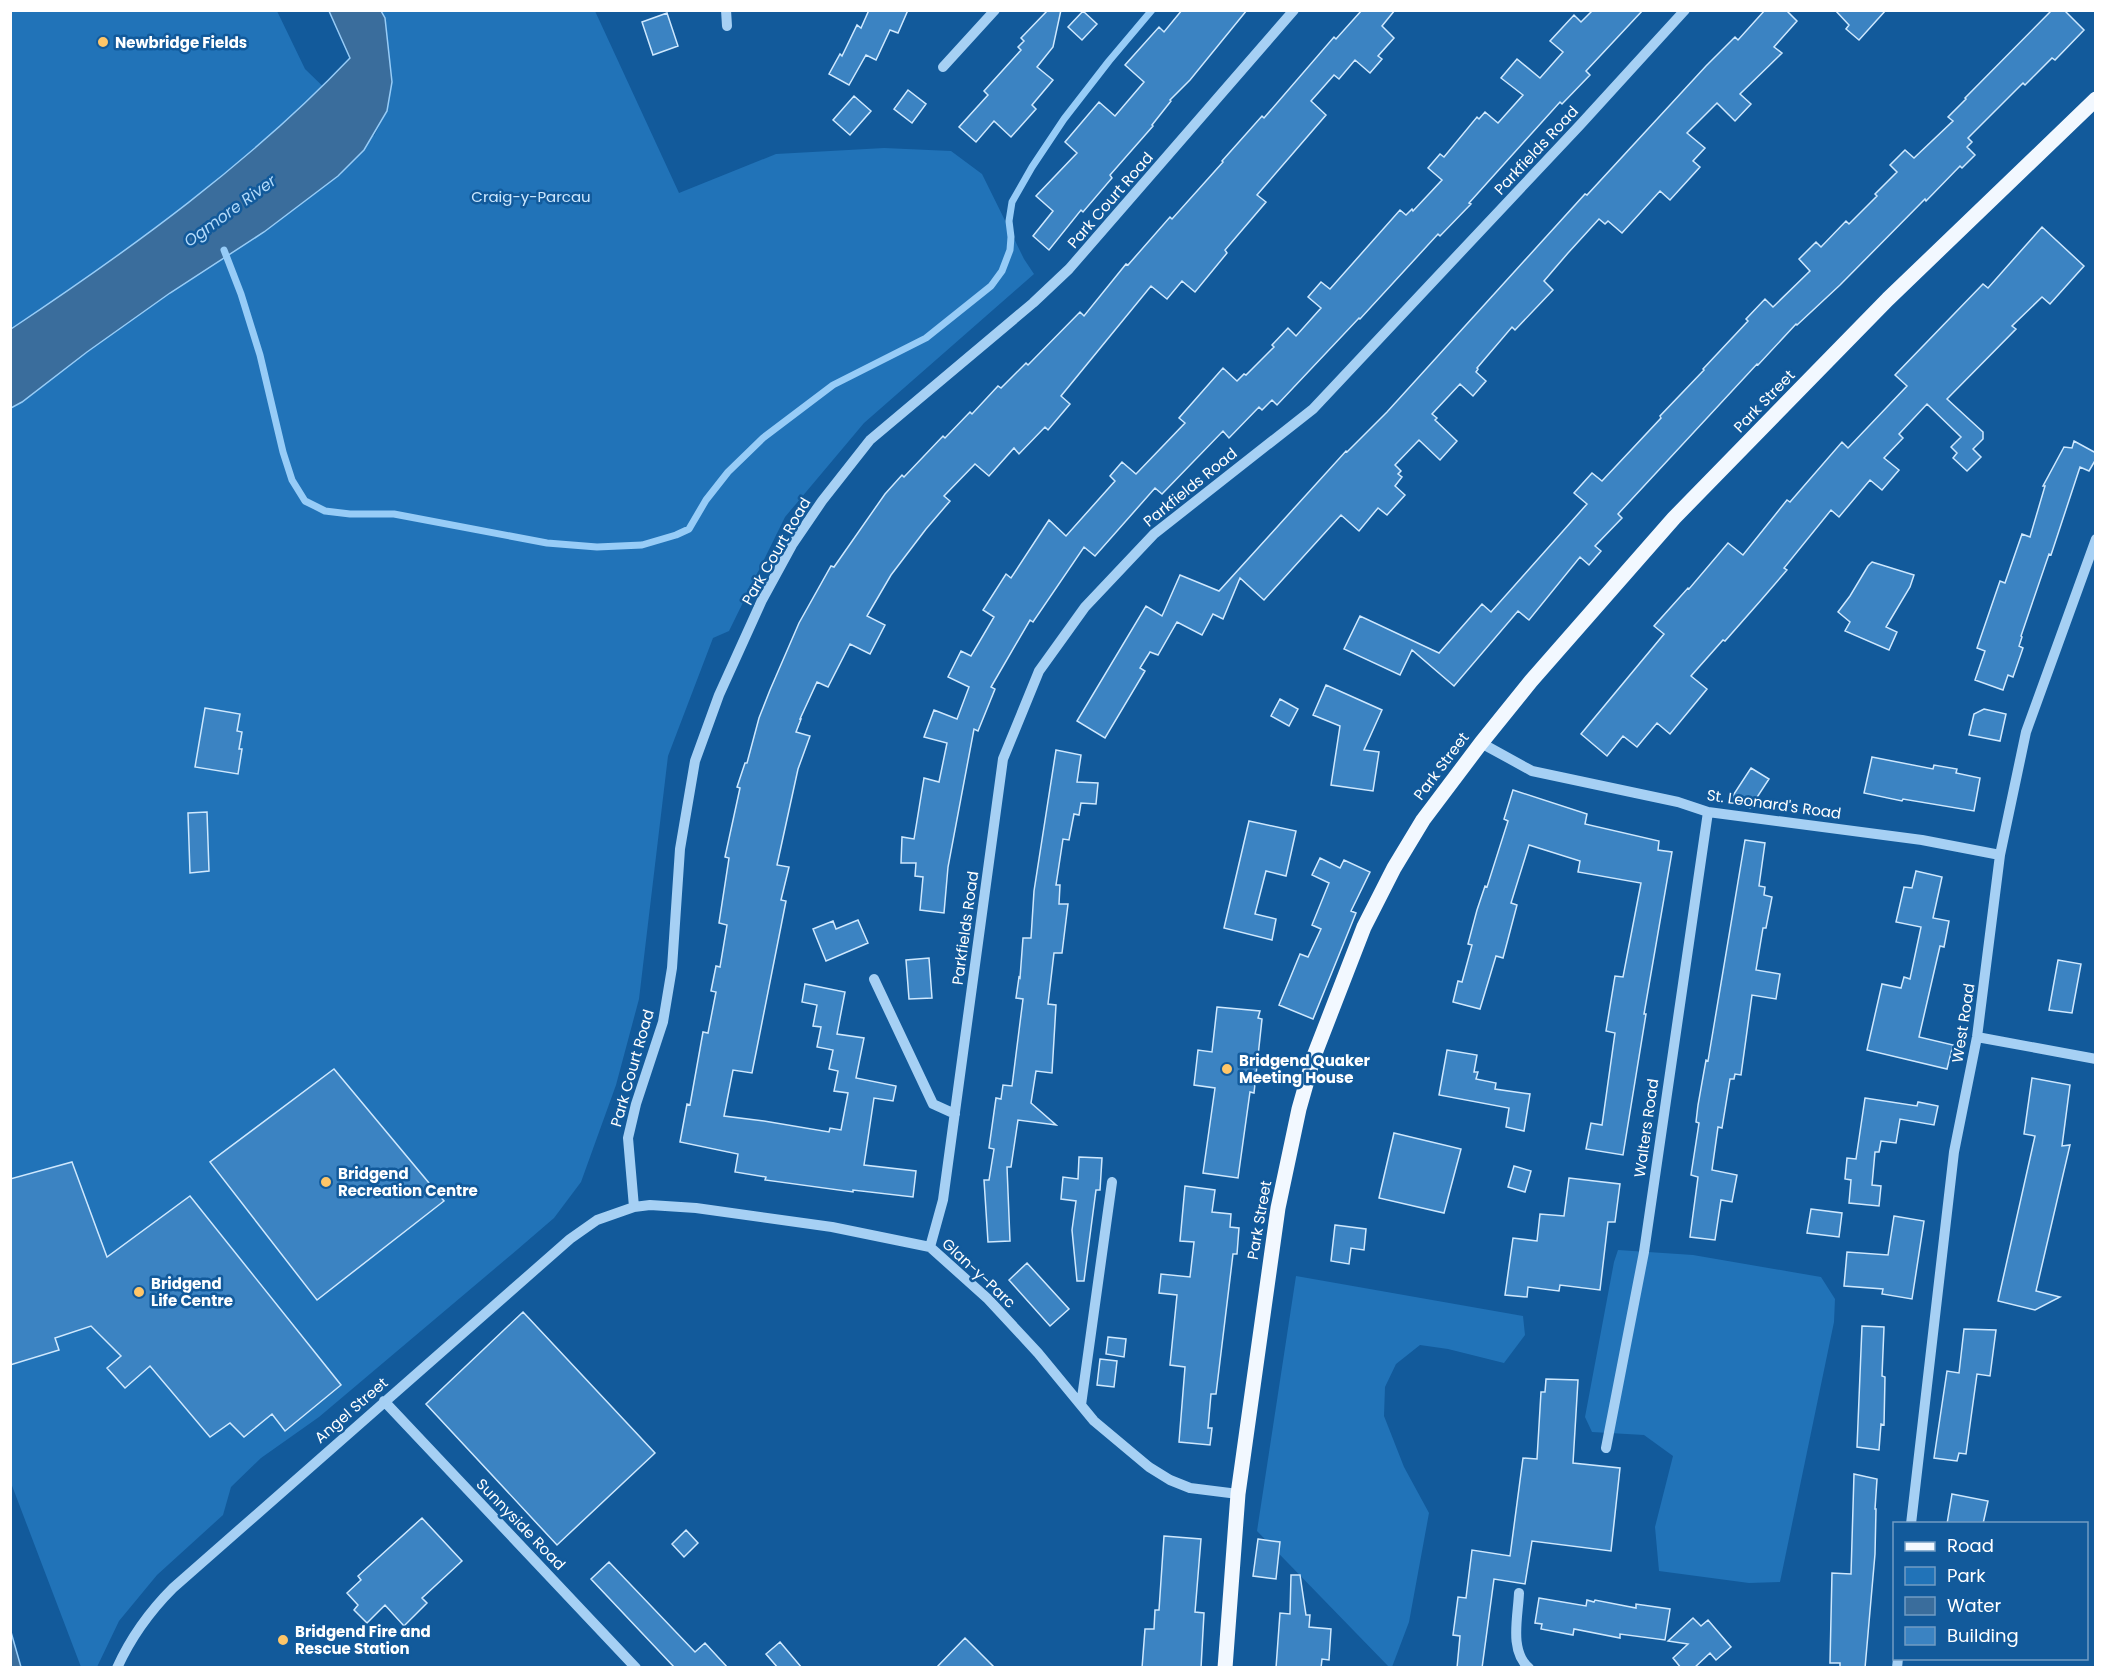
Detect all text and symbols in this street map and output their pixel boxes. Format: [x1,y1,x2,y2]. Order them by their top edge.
place label: Newbridge Fields [115,32,247,53]
marker: Newbridge Fields [96,35,110,49]
street label: Parkfields Road [1489,101,1583,199]
street label: Park Court Road [1062,147,1158,253]
water label: Ogmore River [179,169,282,252]
park label: Craig-y-Parcau [471,186,591,207]
street label: Park Street [1729,365,1799,437]
street label: Parkfields Road [1139,443,1241,531]
street label: Park Court Road [737,493,815,609]
street label: Park Street [1409,728,1473,804]
street label: St. Leonard's Road [1705,784,1843,824]
street label: Parkfields Road [947,870,983,986]
street label: West Road [1946,982,1980,1064]
street label: Park Court Road [605,1007,659,1129]
place label: Bridgend Quaker Meeting House [1239,1050,1370,1088]
marker: Bridgend Quaker Meeting House [1220,1062,1234,1076]
street label: Walters Road [1629,1077,1663,1179]
place label: Bridgend Recreation Centre [338,1163,478,1201]
marker: Bridgend Recreation Centre [319,1175,333,1189]
street label: Park Street [1242,1179,1276,1261]
street label: Glan-y-Parc [938,1233,1020,1313]
place label: Bridgend Life Centre [151,1273,233,1311]
marker: Bridgend Life Centre [132,1285,146,1299]
street label: Angel Street [310,1372,392,1448]
street label: Sunnyside Road [472,1474,570,1574]
legend [1893,1522,2088,1660]
text: Road [1947,1533,1994,1558]
text: Park [1947,1563,1986,1588]
text: Water [1947,1593,2001,1618]
place label: Bridgend Fire and Rescue Station [295,1621,431,1659]
text: Building [1947,1623,2019,1648]
marker: Bridgend Fire and Rescue Station [276,1633,290,1647]

